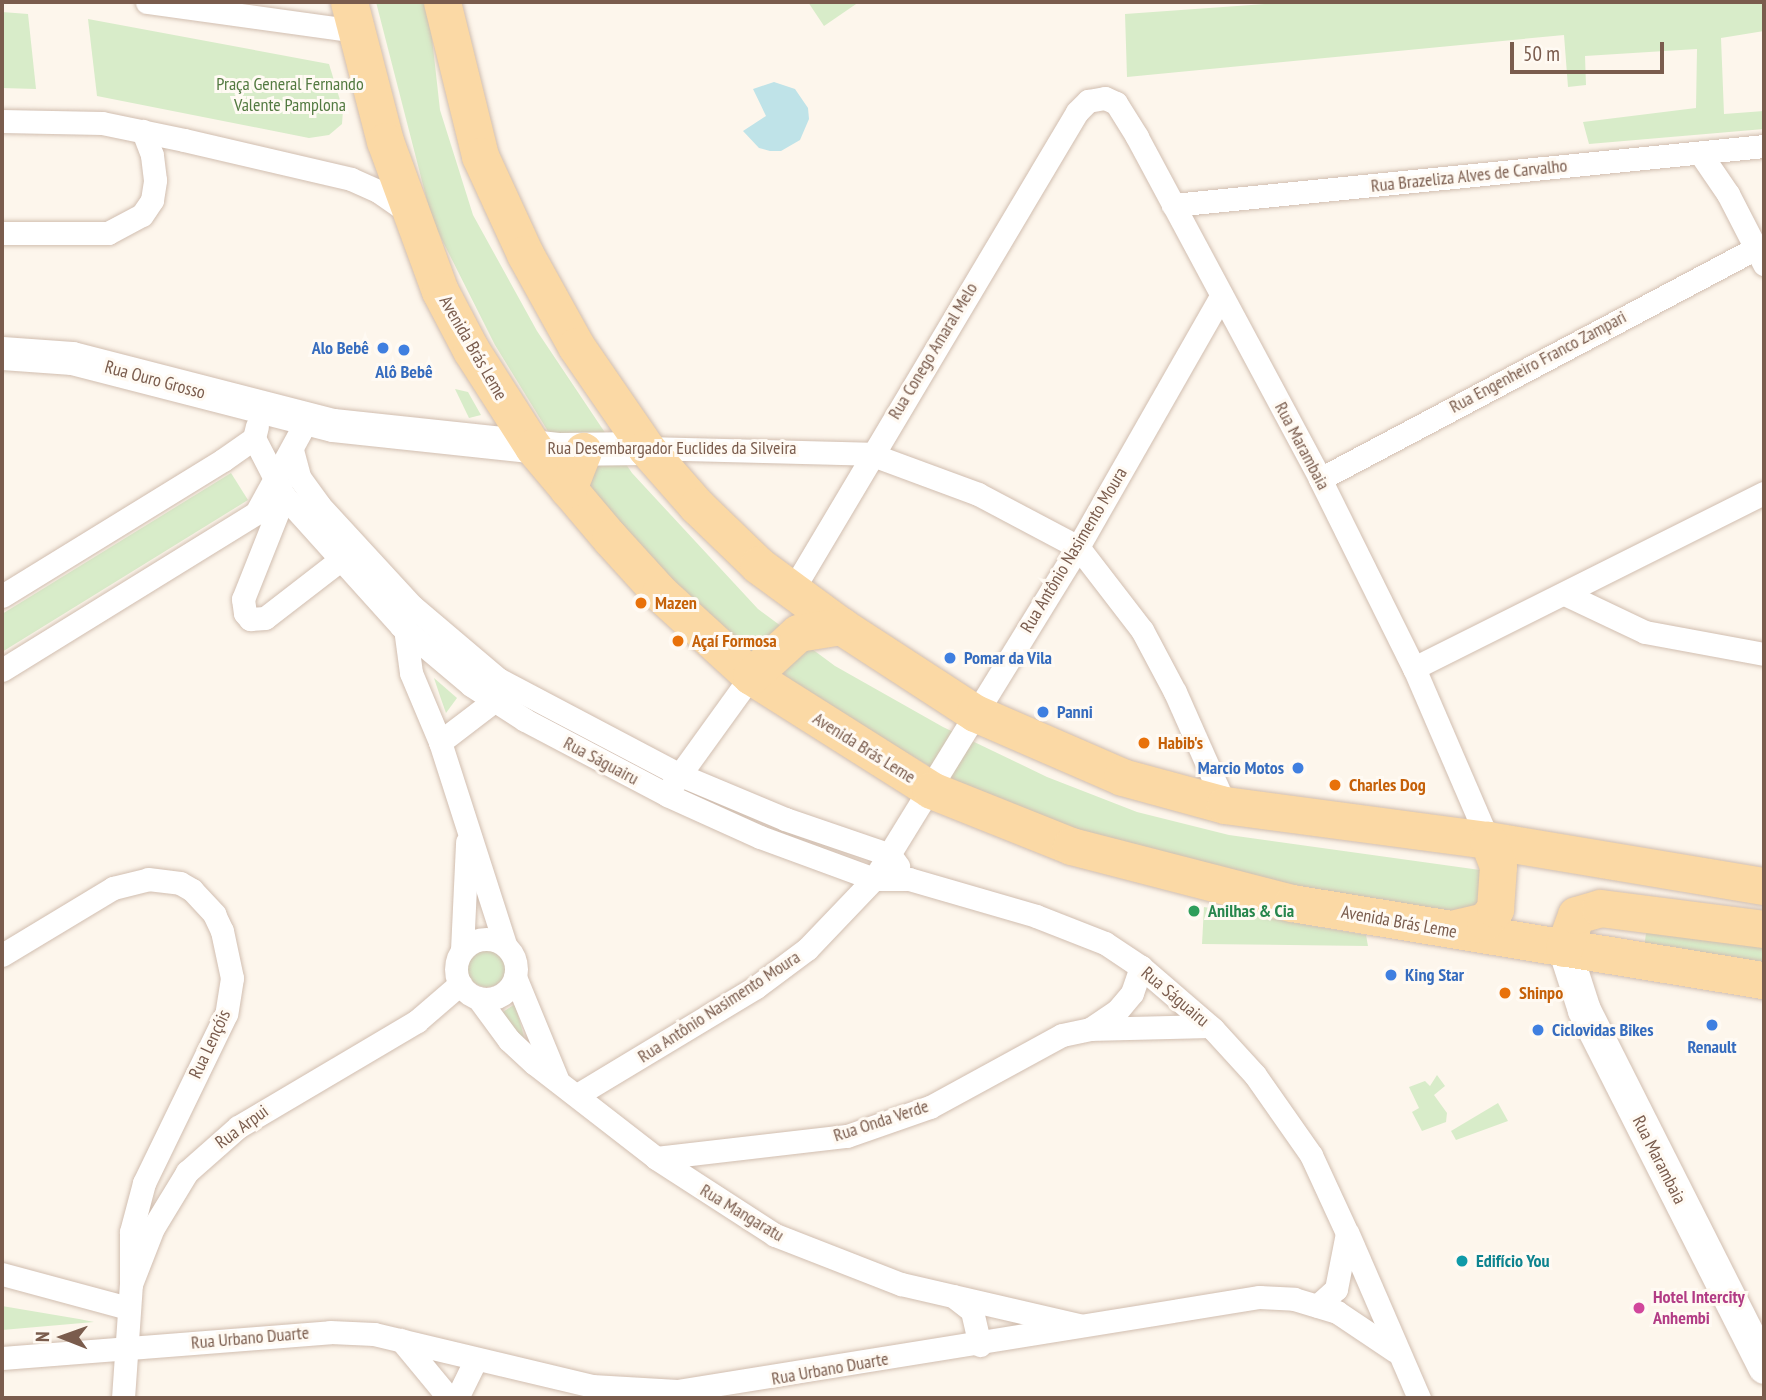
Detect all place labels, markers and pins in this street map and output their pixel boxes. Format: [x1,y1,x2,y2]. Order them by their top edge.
place label: Alo Bebê [312,337,369,359]
marker: Alo Bebê [375,340,391,356]
marker: Alô Bebê [396,342,412,358]
place label: Alô Bebê [375,361,433,383]
place label: Mazen [655,592,697,614]
marker: Mazen [633,595,649,611]
place label: Açaí Formosa [692,630,777,652]
marker: Açaí Formosa [670,633,686,649]
place label: Pomar da Vila [964,647,1052,669]
marker: Pomar da Vila [942,650,958,666]
place label: Panni [1057,701,1093,723]
marker: Panni [1035,704,1051,720]
place label: Habib's [1158,732,1203,754]
marker: Habib's [1136,735,1152,751]
place label: Marcio Motos [1198,757,1284,779]
marker: Marcio Motos [1290,760,1306,776]
place label: Charles Dog [1349,774,1426,796]
marker: Charles Dog [1327,777,1343,793]
place label: Anilhas & Cia [1208,900,1295,922]
marker: Anilhas & Cia [1186,903,1202,919]
place label: King Star [1405,964,1464,986]
marker: King Star [1383,967,1399,983]
place label: Shinpo [1519,982,1563,1004]
marker: Shinpo [1497,985,1513,1001]
marker: Renault [1704,1017,1720,1033]
place label: Ciclovidas Bikes [1552,1019,1654,1041]
marker: Ciclovidas Bikes [1530,1022,1546,1038]
place label: Renault [1687,1036,1737,1058]
place label: Edifício You [1476,1250,1550,1272]
marker: Edifício You [1454,1253,1470,1269]
place label: Hotel Intercity Anhembi [1653,1287,1745,1330]
marker: Hotel Intercity Anhembi [1631,1300,1647,1316]

